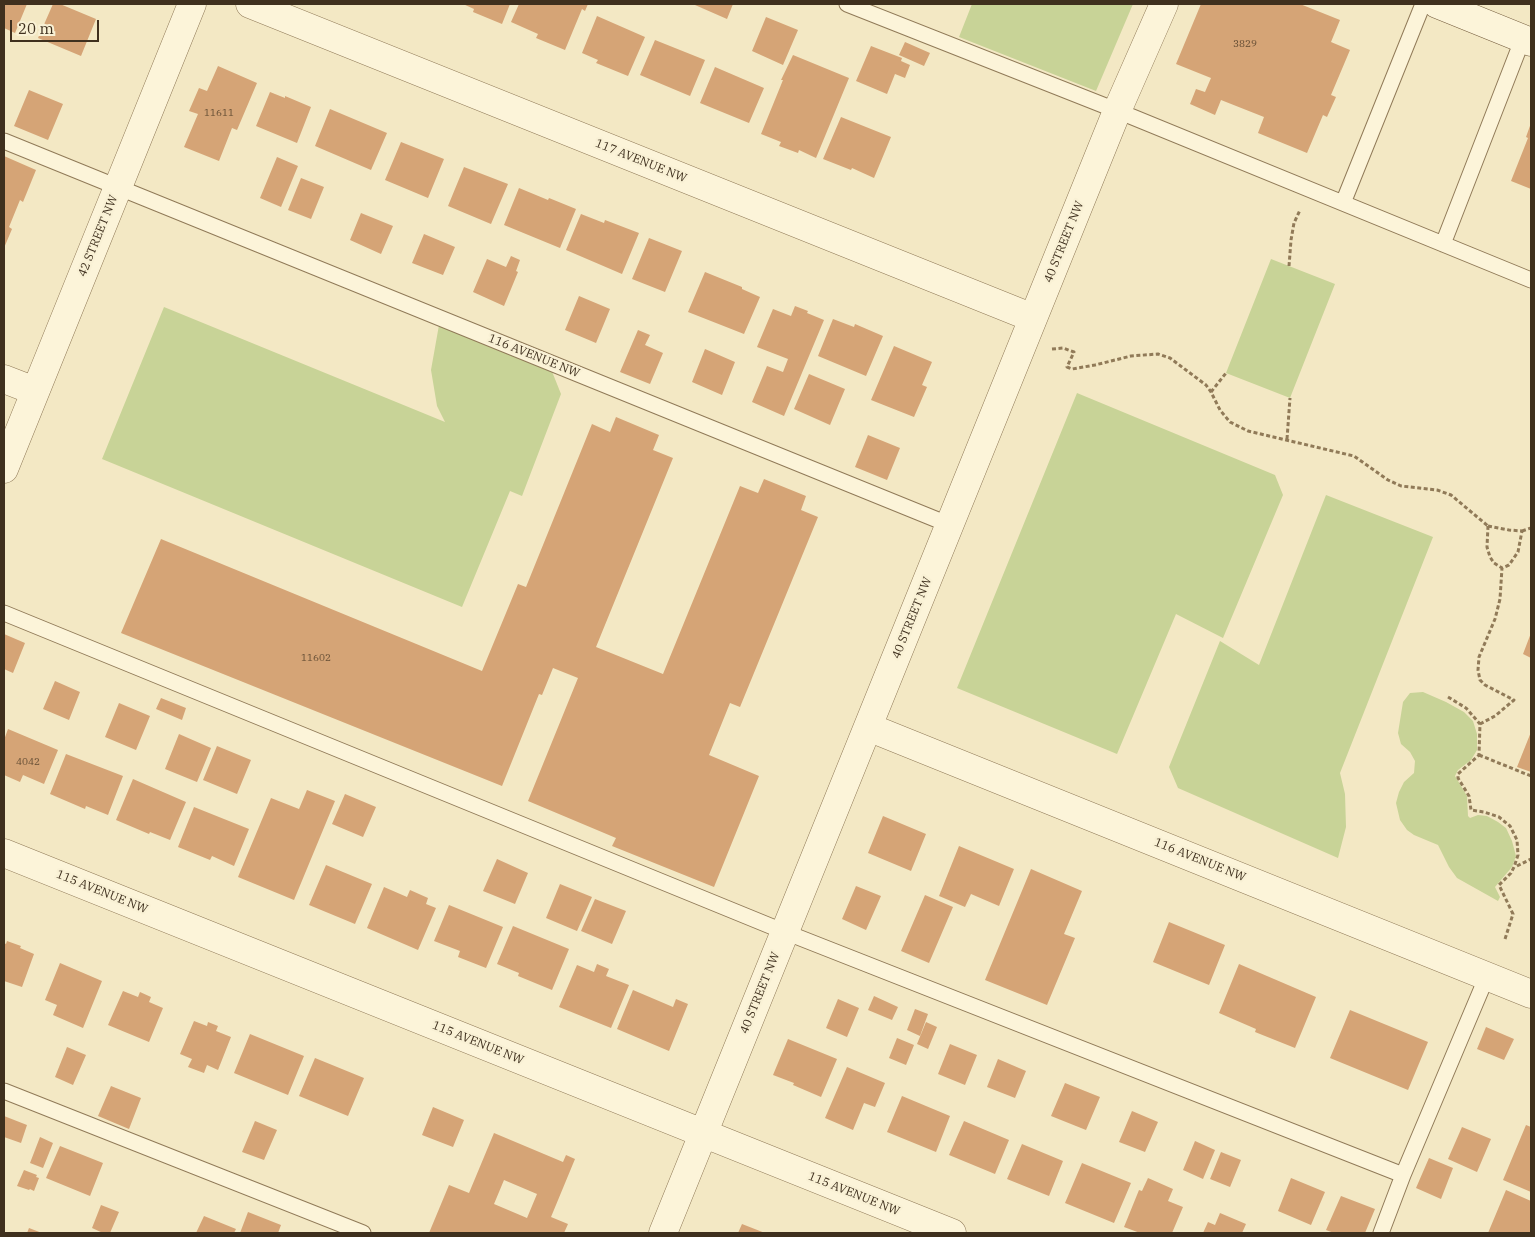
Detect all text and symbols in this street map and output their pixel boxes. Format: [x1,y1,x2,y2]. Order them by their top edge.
scale bar [12,10,101,42]
text: 20 m [18,19,54,38]
house number: 3829 [1233,38,1257,50]
house number: 11611 [204,107,234,119]
street label: 117 AVENUE NW [593,136,689,186]
street label: 42 STREET NW [75,193,121,279]
street label: 40 STREET NW [1041,199,1087,285]
street label: 116 AVENUE NW [486,331,582,381]
street label: 40 STREET NW [889,575,935,661]
house number: 11602 [301,652,331,664]
house number: 4042 [16,756,40,768]
street label: 116 AVENUE NW [1152,835,1248,885]
street label: 115 AVENUE NW [54,867,150,917]
street label: 40 STREET NW [737,950,783,1036]
street label: 115 AVENUE NW [430,1018,526,1068]
street label: 115 AVENUE NW [806,1169,902,1219]

